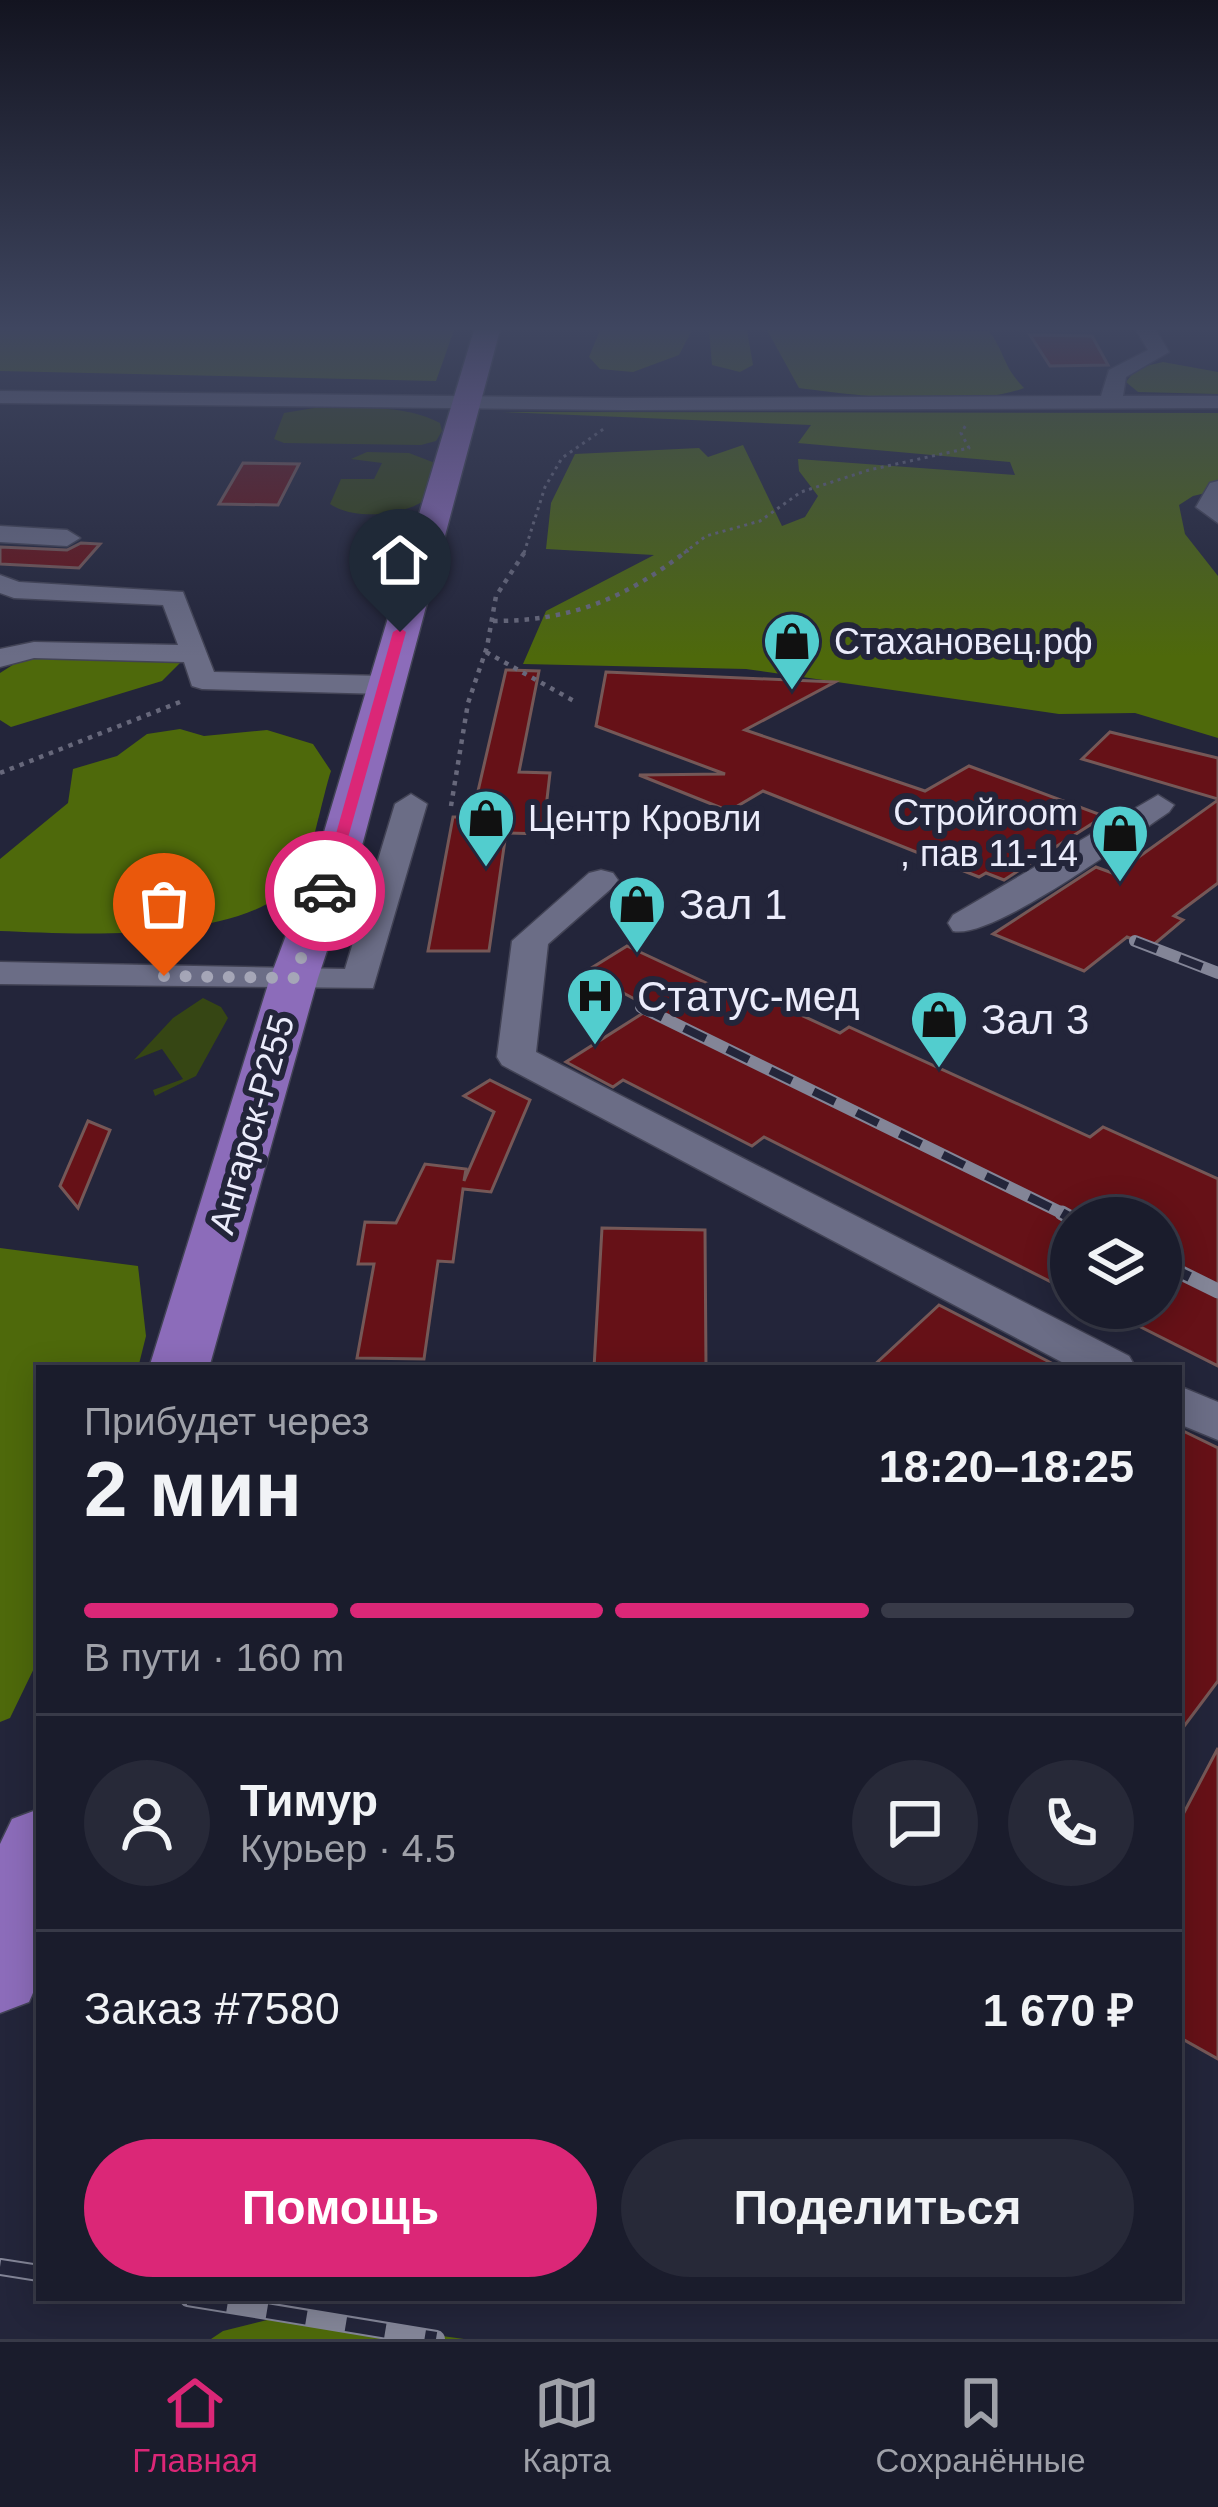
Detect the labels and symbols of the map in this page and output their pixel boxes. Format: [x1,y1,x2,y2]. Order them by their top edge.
pin [349,509,451,632]
shop icon: Стахановец.рф [761,610,823,692]
place label: Стахановец.рф [834,621,1093,662]
shop icon: Центр Кровли [455,787,517,869]
place label: Стройroom , пав 11-14 [893,792,1078,874]
place label: Центр Кровли [528,798,761,839]
shop icon: Стройroom , пав 11-14 [1089,802,1151,884]
courier [265,831,385,951]
pin [113,853,215,976]
shop icon: Зал 1 [606,873,668,955]
place label: Зал 1 [679,881,787,928]
hospital icon: Статус-мед [564,965,626,1047]
place label: Статус-мед [637,973,860,1020]
shop icon: Зал 3 [908,988,970,1070]
place label: Зал 3 [981,996,1089,1043]
street label: Ангарск-Р255 [201,1010,302,1238]

